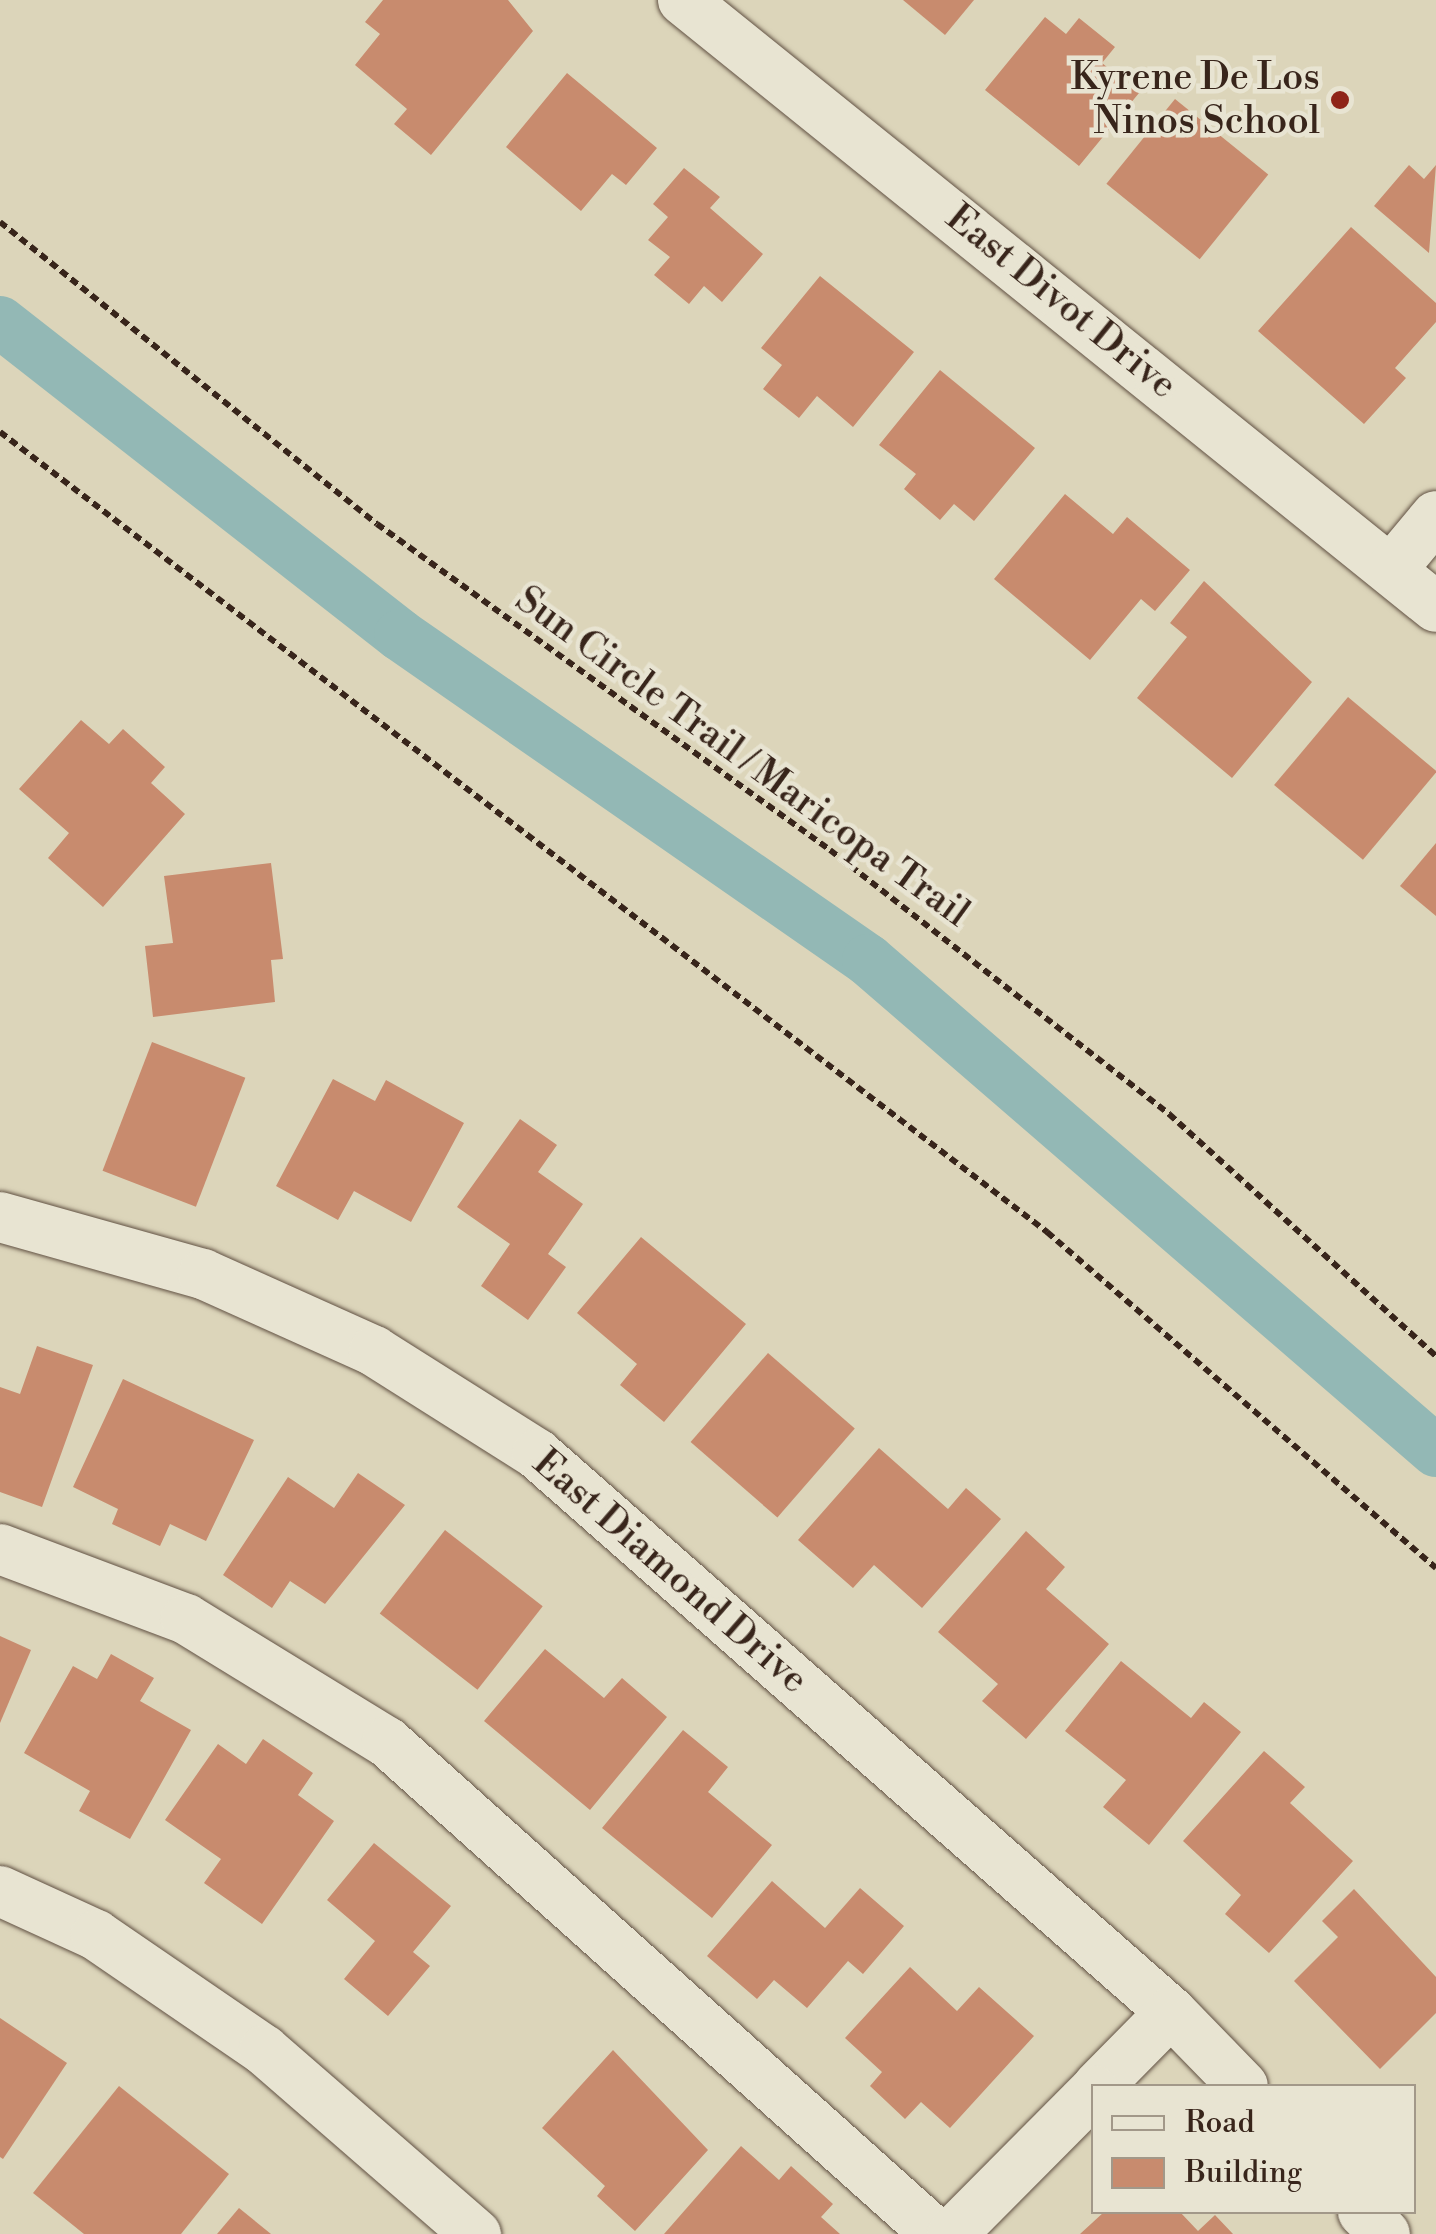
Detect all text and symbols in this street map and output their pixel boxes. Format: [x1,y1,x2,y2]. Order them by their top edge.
place label: Kyrene De Los Ninos School [1071,55,1320,144]
marker: Kyrene De Los Ninos School [1329,89,1351,111]
street label: East Divot Drive [937,195,1185,409]
street label: Sun Circle Trail / Maricopa Trail [506,577,978,937]
street label: East Diamond Drive [524,1440,816,1704]
legend [1091,2084,1416,2214]
text: Road [1185,2104,1255,2142]
text: Building [1185,2154,1302,2192]

